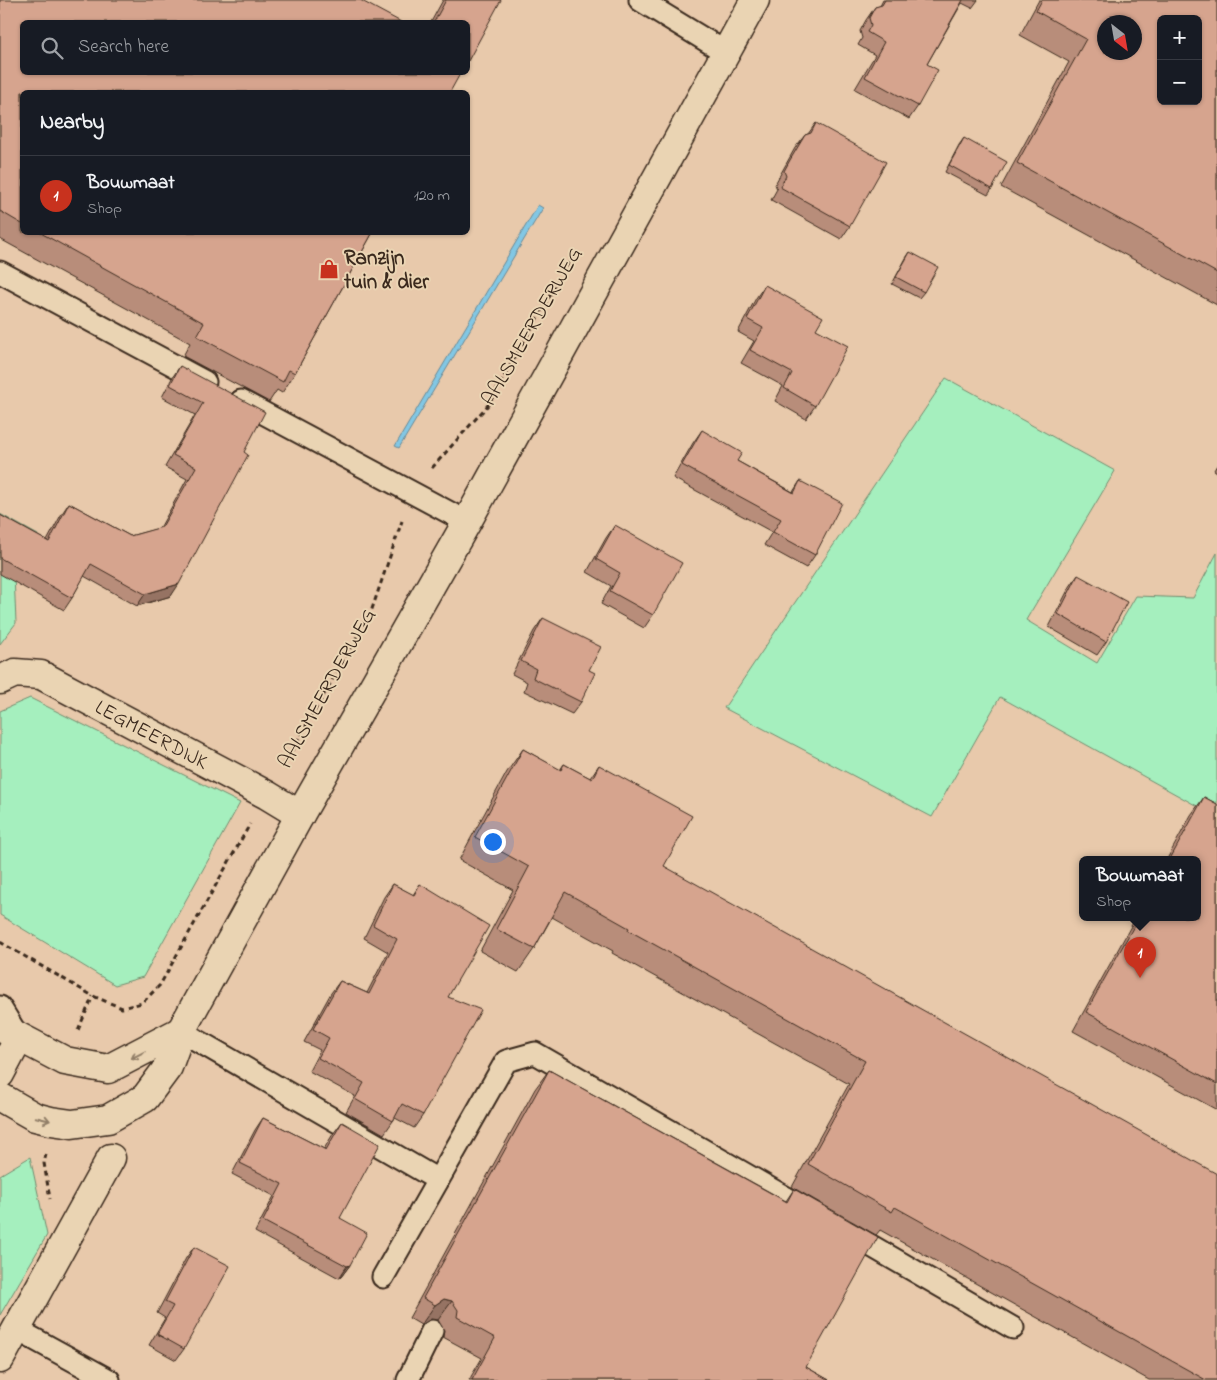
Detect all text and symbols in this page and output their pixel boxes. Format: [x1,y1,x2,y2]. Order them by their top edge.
north arrow [1097,15,1142,60]
map controls [1157,15,1202,105]
button: + [1157,15,1202,60]
search box [20,20,470,75]
icon: search [38,34,66,62]
text: Search here [78,34,169,61]
button: − [1157,60,1202,105]
text: Nearby [40,108,104,138]
text: Bouwmaat [87,170,175,197]
text: 1 [53,184,59,208]
text: 120 m [414,184,450,208]
text: Shop [87,197,122,221]
street label: AALSMEERDERWEG [475,242,590,412]
place label: Ranzijn tuin & dier [343,244,429,298]
shop icon: Ranzijn tuin & dier [318,258,340,280]
street label: AALSMEERDERWEG [271,603,384,774]
street label: LEGMEERDIJK [89,693,214,779]
your location [480,829,506,855]
popup [1079,856,1201,921]
text: Bouwmaat [1096,863,1184,890]
text: Shop [1096,890,1131,914]
pin: 1 [1124,937,1156,978]
one-way arrow [131,1051,146,1060]
one-way arrow [35,1115,51,1125]

